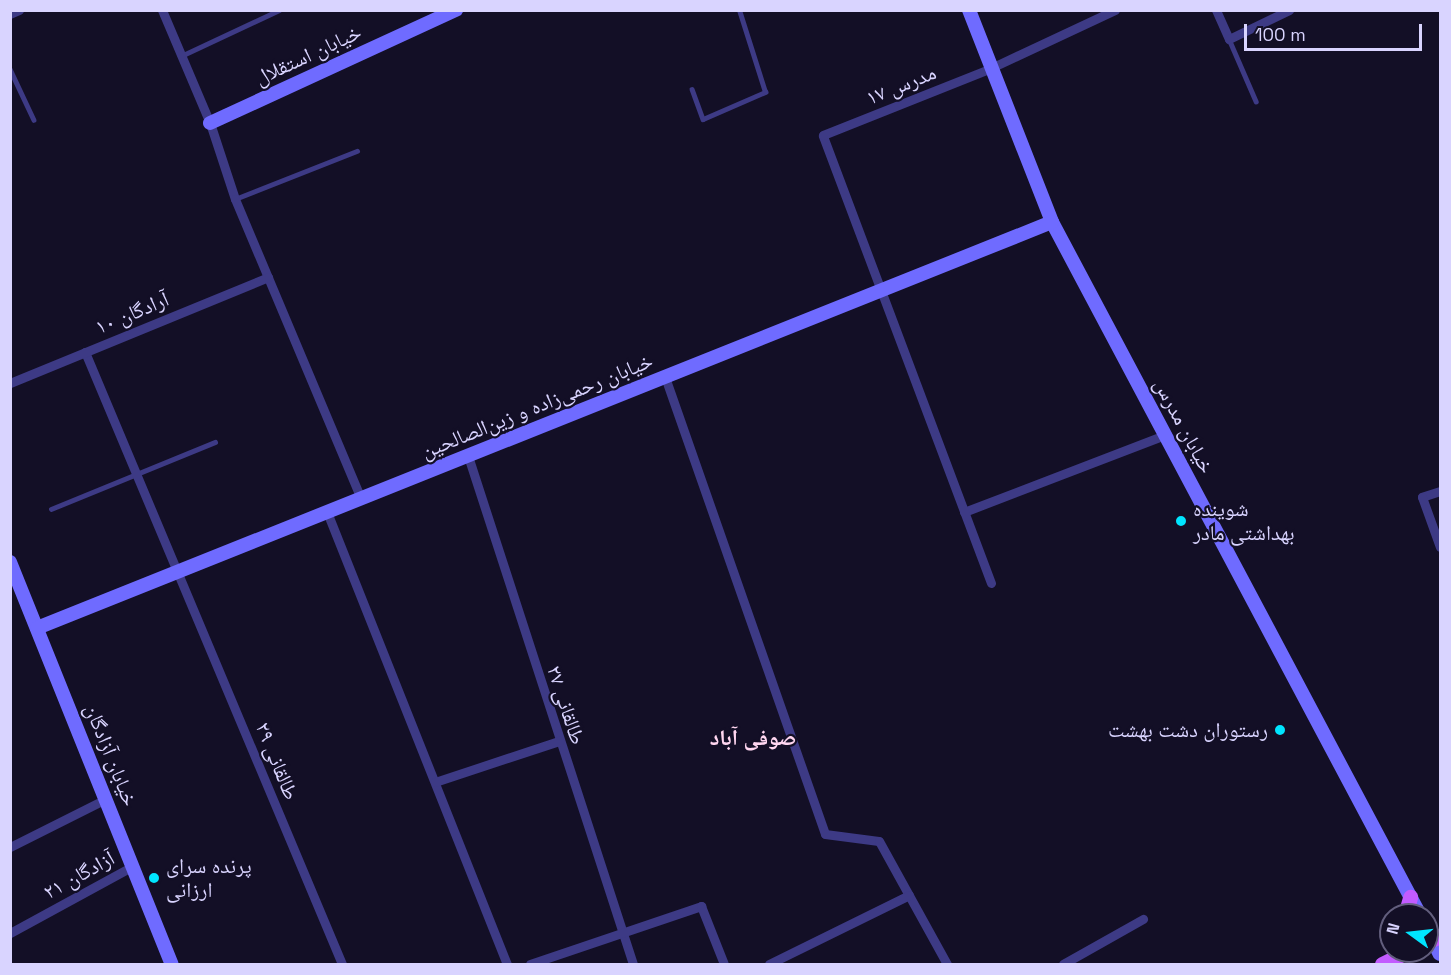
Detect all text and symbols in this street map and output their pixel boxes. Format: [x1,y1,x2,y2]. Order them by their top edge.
scale bar [1247,12,1426,50]
street label: خیابان استقلال [251,19,365,91]
text: 100 m [1255,23,1306,46]
street label: مدرس ۱۷ [862,60,940,110]
street label: آرادگان ۱۰ [91,286,173,340]
street label: خیابان رحمی‌زاده و زین‌الصالحین [418,348,656,464]
street label: خیابان مدرس [1148,374,1220,478]
place label: شوینده بهداشتی مادر [1193,496,1295,546]
marker: شوینده بهداشتی مادر [1174,514,1188,528]
street label: طالقانی ۲۷ [541,662,591,748]
street label: خیابان آزادگان [79,700,143,810]
place label: رستوران دشت بهشت [1108,717,1268,743]
street label: طالقانی ۲۹ [250,718,304,804]
marker: رستوران دشت بهشت [1273,723,1287,737]
district label: صوفی آباد [710,725,796,751]
street label: آزادگان ۲۱ [39,845,119,905]
place label: پرنده سرای ارزانی [166,853,252,903]
marker: پرنده سرای ارزانی [147,871,161,885]
north arrow [1379,903,1439,963]
text: N [1382,921,1405,937]

